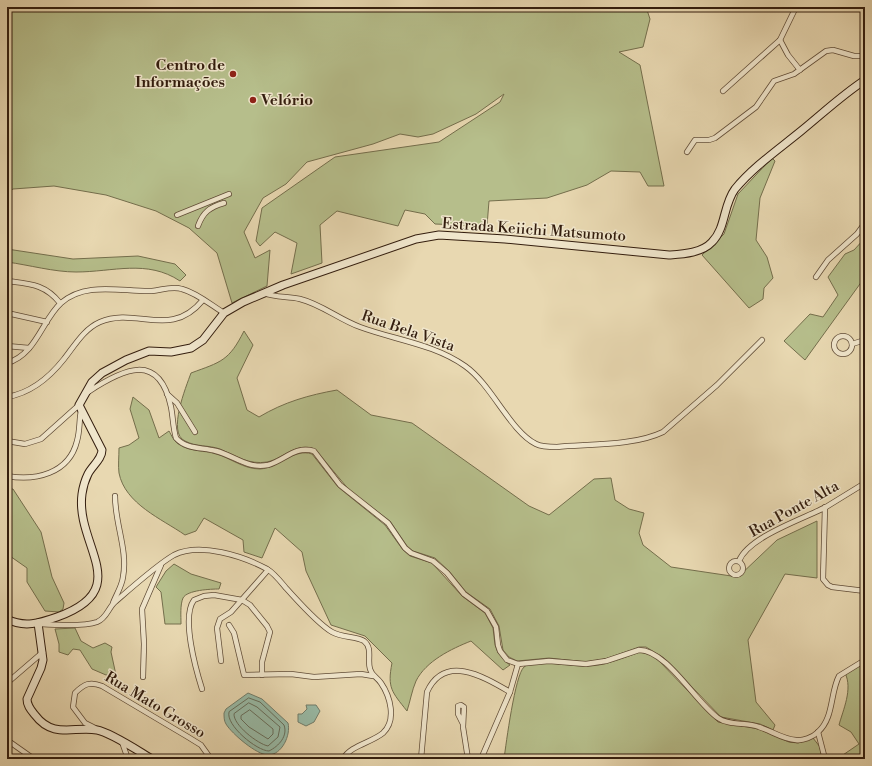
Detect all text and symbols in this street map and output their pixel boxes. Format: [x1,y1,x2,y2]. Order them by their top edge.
place label: Centro de Informações [135,56,225,92]
marker: Centro de Informações [228,69,238,79]
place label: Velório [260,91,313,110]
marker: Velório [248,95,258,105]
street label: Estrada Keiichi Matsumoto [441,214,627,246]
street label: Rua Bela Vista [359,306,458,356]
street label: Rua Ponte Alta [746,476,843,542]
street label: Rua Mato Grosso [101,667,209,743]

